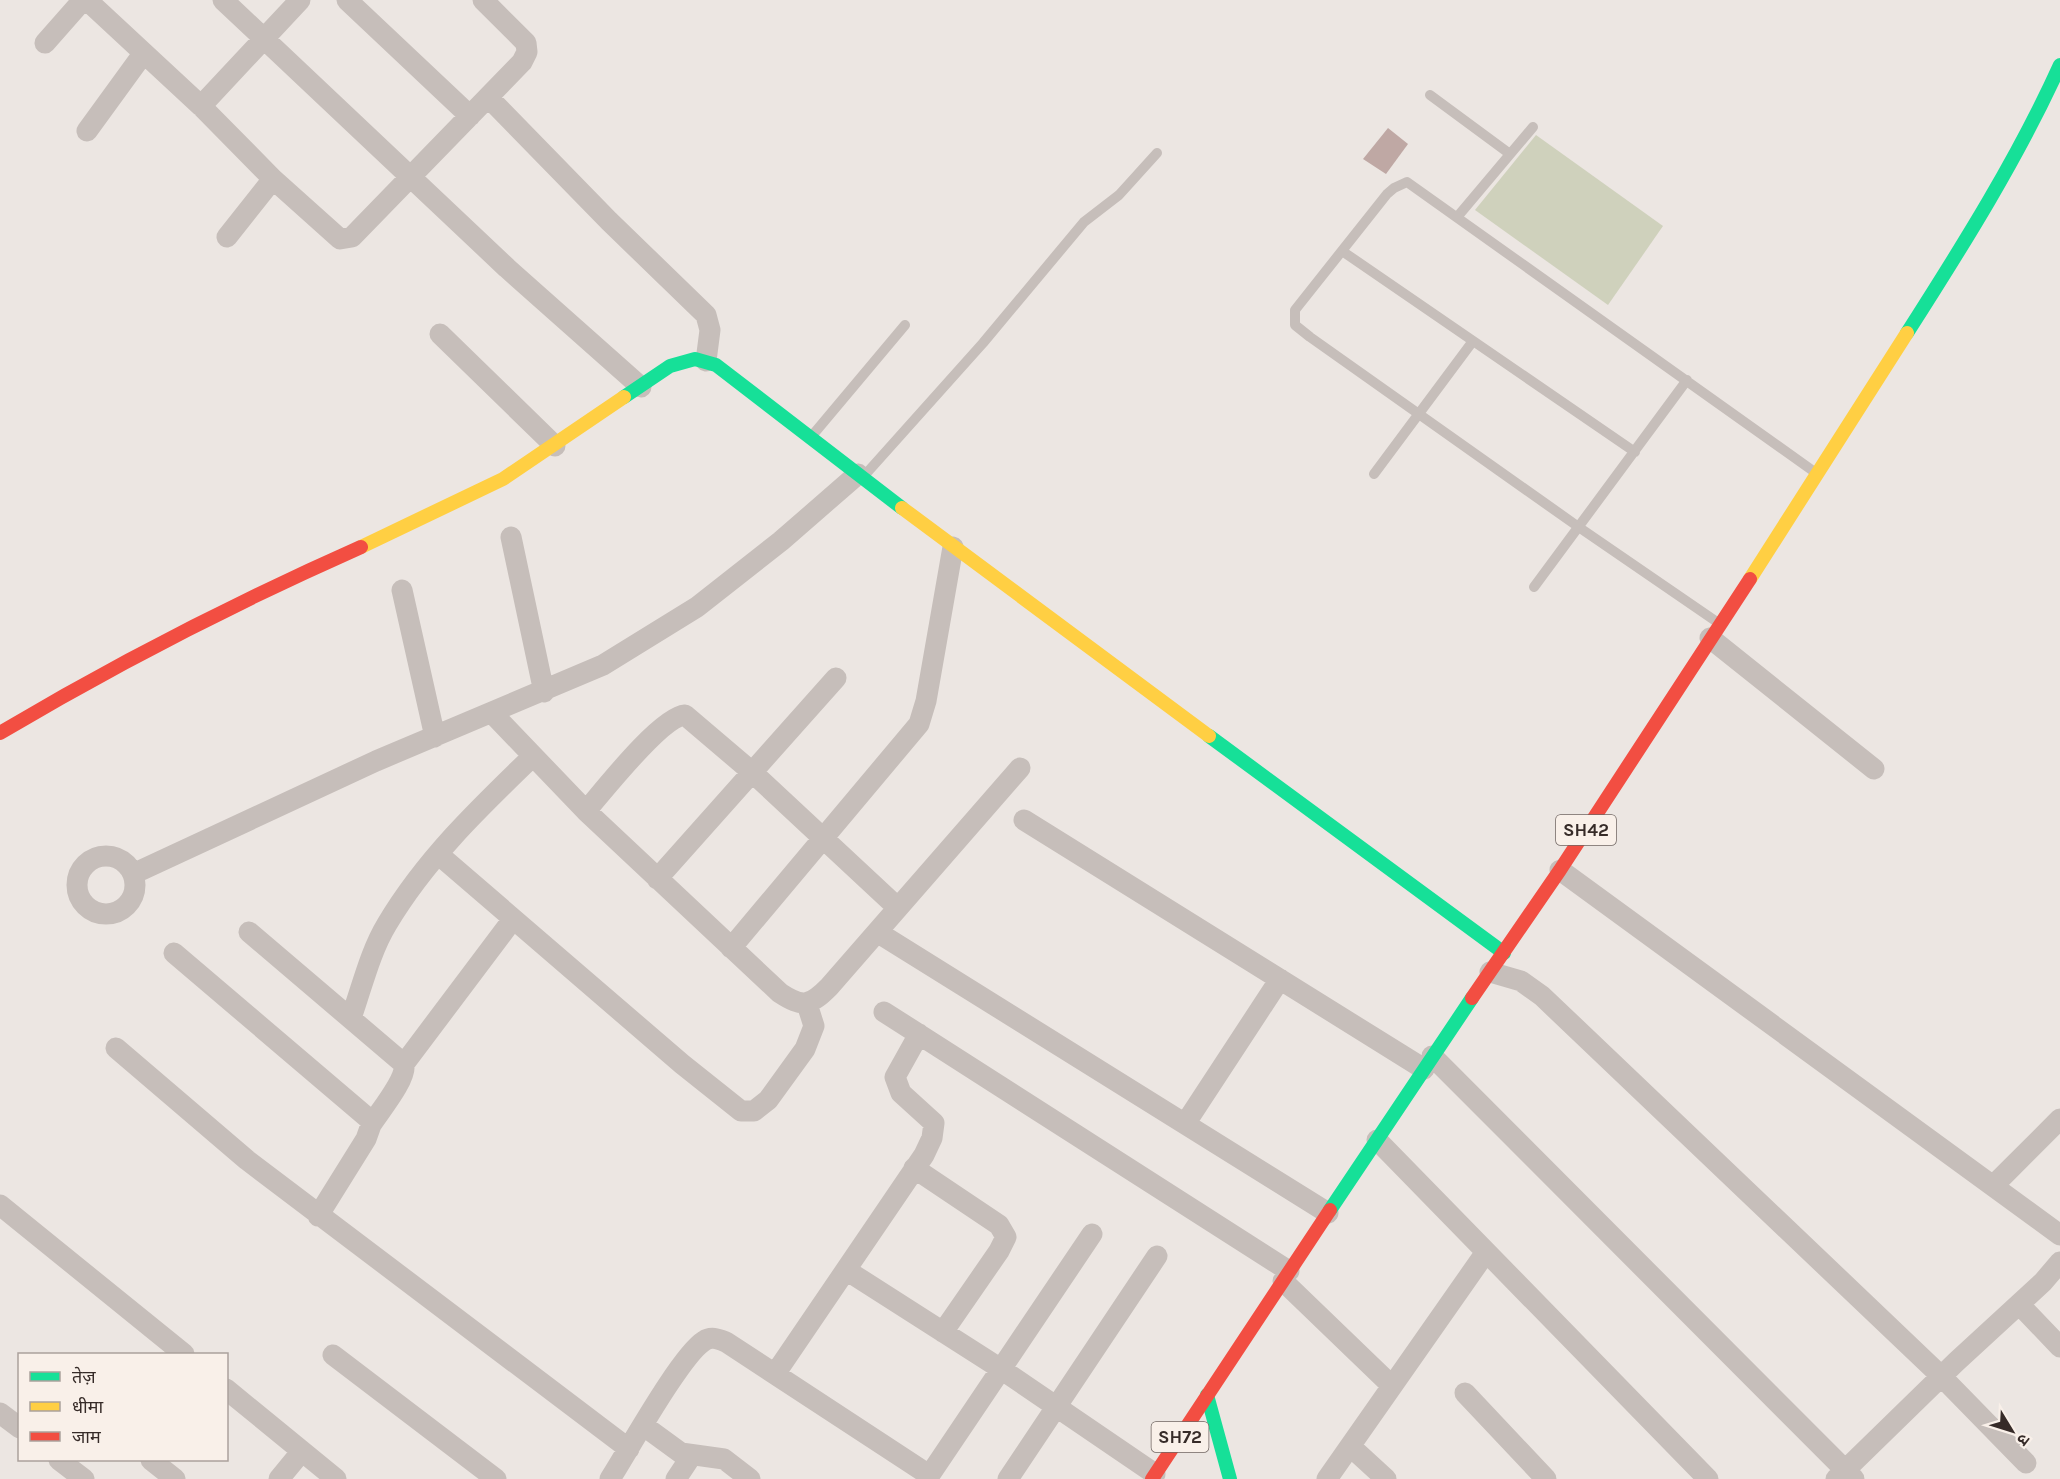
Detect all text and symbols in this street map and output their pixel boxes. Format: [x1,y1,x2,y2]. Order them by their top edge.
road number: SH42 [1556,815,1616,845]
legend [18,1353,228,1461]
text: तेज़ [72,1366,96,1388]
text: धीमा [72,1396,103,1418]
north arrow [1982,1401,2042,1461]
road number: SH72 [1152,1422,1208,1452]
text: जाम [72,1426,102,1448]
text: उ [2013,1430,2034,1450]

